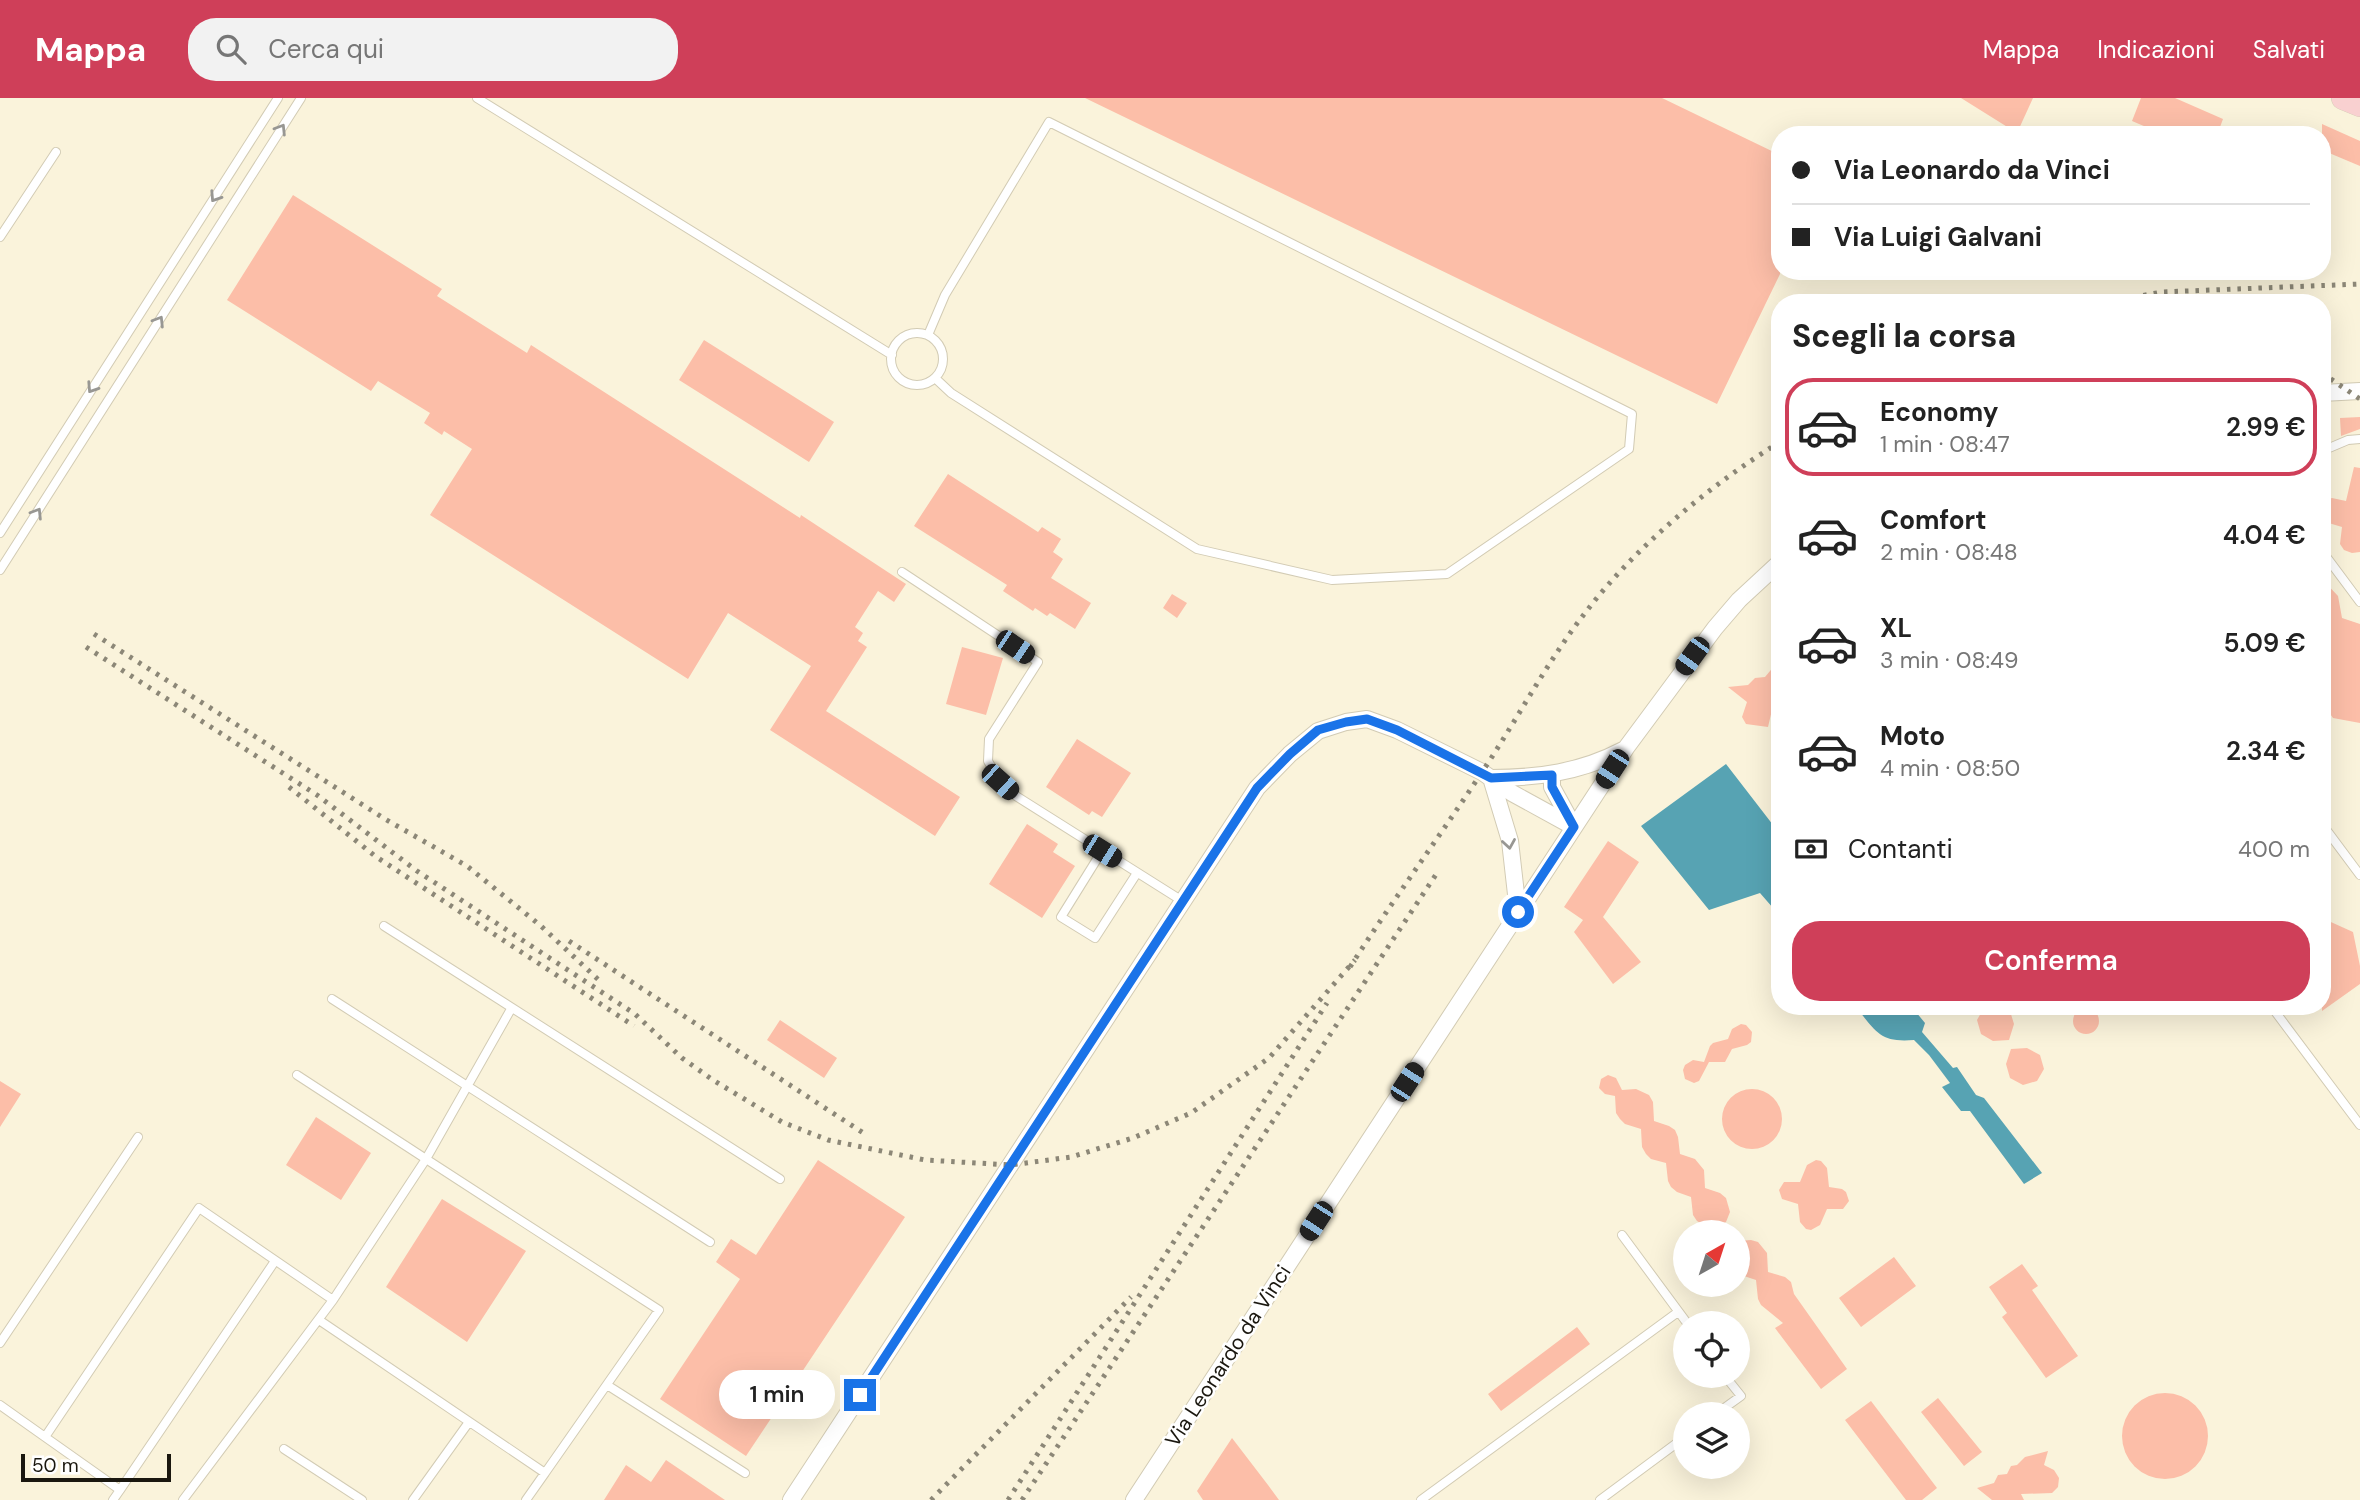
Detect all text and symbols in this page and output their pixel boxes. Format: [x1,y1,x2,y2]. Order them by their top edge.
search box [188,18,678,81]
text: Mappa [35,28,146,71]
icon: search [212,30,250,68]
text: Cerca qui [268,32,384,66]
text: Mappa [1983,34,2059,65]
text: Indicazioni [2097,34,2215,65]
text: Salvati [2253,34,2325,65]
one-way arrow [273,124,285,137]
text: Via Leonardo da Vinci [1834,153,2110,187]
one-way arrow [210,189,223,202]
text: Via Luigi Galvani [1834,220,2042,254]
one-way arrow [150,315,163,328]
text: Scegli la corsa [1792,315,2016,357]
one-way arrow [88,381,101,394]
text: Economy [1880,395,1998,429]
icon: car [1796,396,1859,459]
text: 2.99 € [2226,410,2306,444]
text: 1 min · 08:47 [1880,429,2010,459]
text: Comfort [1880,503,1986,537]
icon: car [1796,504,1859,567]
one-way arrow [28,507,41,520]
text: 4.04 € [2223,518,2306,552]
text: 2 min · 08:48 [1880,537,2018,567]
text: XL [1880,611,1912,645]
icon: car [1796,612,1859,675]
text: 5.09 € [2224,626,2306,660]
car [992,627,1039,667]
car [1672,633,1713,679]
text: 3 min · 08:49 [1880,645,2018,675]
text: Moto [1880,719,1945,753]
icon: car [1796,720,1859,783]
text: 2.34 € [2226,734,2306,768]
car [1592,746,1633,792]
text: 4 min · 08:50 [1880,753,2020,783]
car [978,760,1023,804]
icon: cash [1792,830,1830,868]
car [1079,831,1126,871]
text: Contanti [1848,832,1953,866]
text: 400 m [2238,834,2310,864]
one-way arrow [1501,838,1516,850]
route start [1502,896,1534,928]
button: Conferma [1792,921,2310,1001]
car [1387,1059,1428,1105]
car [1296,1198,1337,1244]
north arrow [1673,1220,1750,1297]
map controls [1673,1220,1750,1479]
street label: Via Leonardo da Vinci [1159,1260,1297,1452]
button: locate [1673,1311,1750,1388]
callout: 1 min [720,1370,836,1420]
text: 1 min [750,1379,804,1409]
route end [844,1379,876,1411]
button: layers [1673,1402,1750,1479]
scale bar [21,1451,172,1483]
text: 50 m [32,1453,79,1478]

